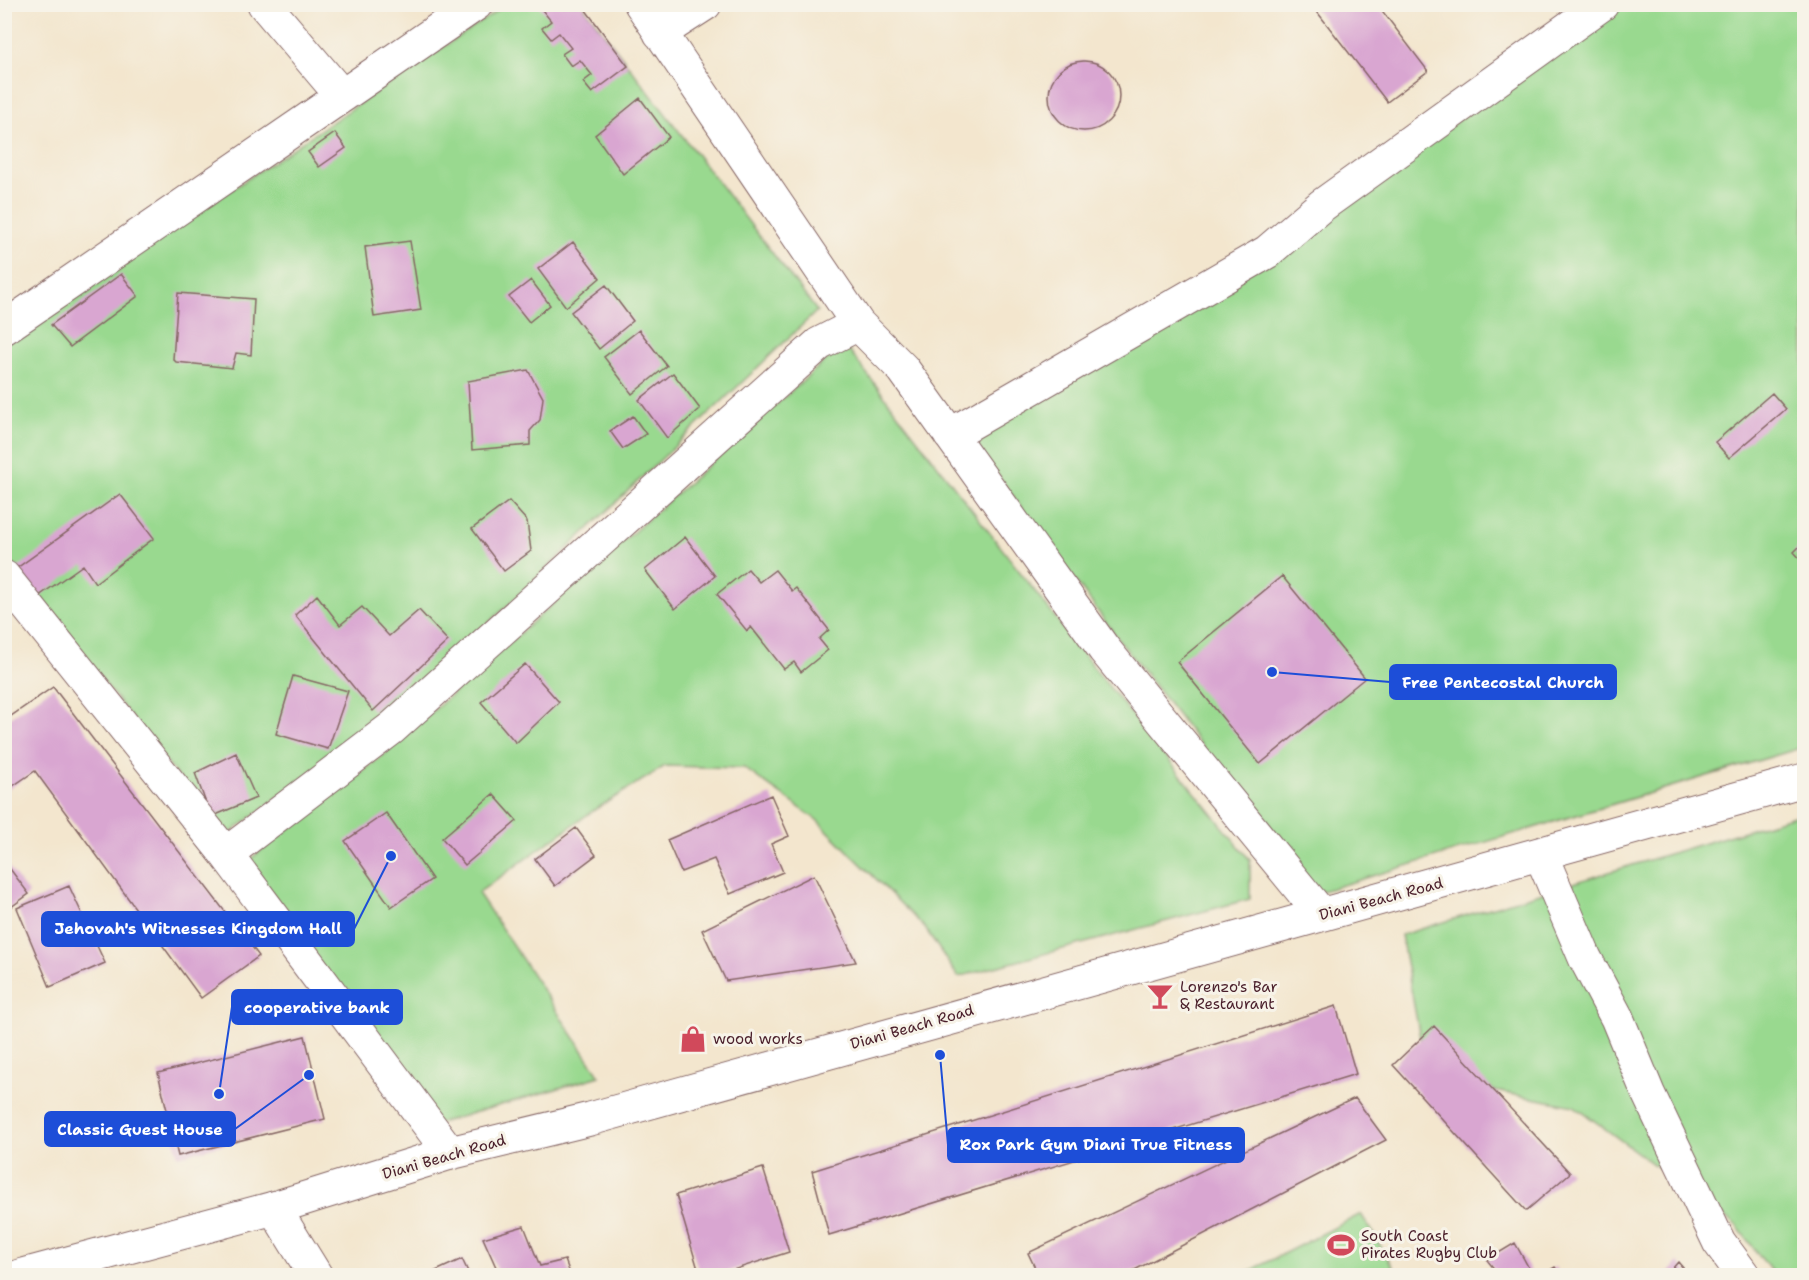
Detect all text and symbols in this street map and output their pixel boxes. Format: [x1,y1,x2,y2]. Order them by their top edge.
callout: Free Pentecostal Church [1390,665,1616,699]
text: Free Pentecostal Church [1402,672,1604,693]
street label: Diani Beach Road [1317,873,1446,925]
callout: Jehovah's Witnesses Kingdom Hall [42,912,354,946]
text: Jehovah's Witnesses Kingdom Hall [54,918,342,939]
place label: Lorenzo's Bar & Restaurant [1180,977,1278,1014]
bar icon: Lorenzo's Bar & Restaurant [1145,981,1175,1011]
callout: cooperative bank [232,990,402,1024]
text: cooperative bank [244,997,390,1018]
street label: Diani Beach Road [848,1000,976,1054]
shop icon: wood works [678,1024,708,1054]
place label: wood works [713,1029,803,1049]
callout: Classic Guest House [45,1112,235,1146]
text: Classic Guest House [57,1119,223,1140]
callout: Rox Park Gym Diani True Fitness [948,1128,1244,1162]
street label: Diani Beach Road [380,1130,508,1184]
text: Rox Park Gym Diani True Fitness [960,1134,1232,1155]
place label: South Coast Pirates Rugby Club [1361,1226,1497,1263]
sports icon: South Coast Pirates Rugby Club [1326,1230,1356,1260]

